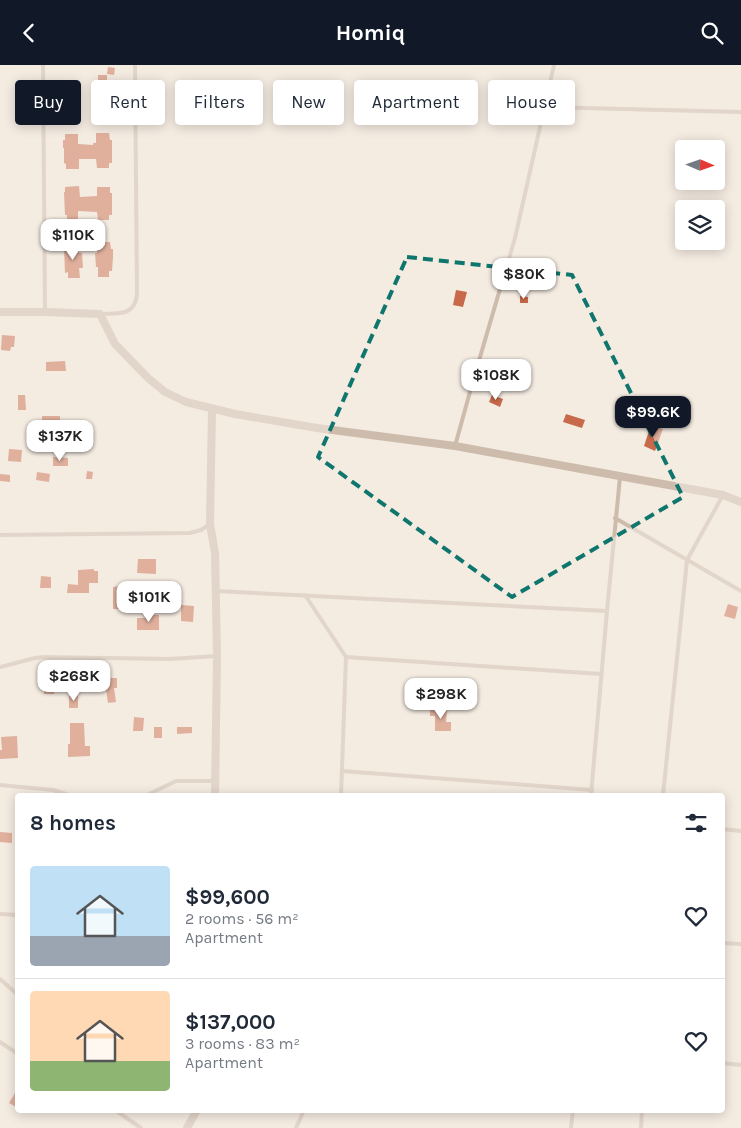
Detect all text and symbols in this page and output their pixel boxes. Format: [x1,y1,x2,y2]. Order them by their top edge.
icon: back [15,19,43,47]
icon: search [698,19,726,47]
text: Homiq [336,20,405,46]
chip: Buy [15,80,81,125]
chip: Rent [91,80,165,125]
chip: Filters [175,80,263,125]
chip: New [273,80,344,125]
chip: Apartment [354,80,478,125]
chip: House [488,80,575,125]
north arrow [675,140,725,190]
map controls [675,140,725,250]
button: layers [675,200,725,250]
pin: $110K [38,219,108,261]
text: $110K [51,225,95,244]
pin: $80K [494,257,554,300]
text: $80K [503,264,545,283]
pin: $108K [461,359,531,401]
text: $108K [472,365,520,384]
pin: $99.6K [612,395,694,438]
text: $99.6K [626,402,680,421]
pin: $137K [25,419,95,462]
text: $137K [37,426,83,445]
pin: $101K [114,581,184,623]
text: $101K [127,587,171,606]
pin: $268K [39,659,109,702]
text: $268K [48,666,100,685]
pin: $298K [406,677,476,720]
text: $298K [415,684,467,703]
icon: filters [682,809,710,837]
text: 8 homes [30,811,116,835]
text: $99,600 [185,885,270,909]
icon: home [70,886,130,946]
icon: heart [682,902,710,930]
text: 2 rooms · 56 m² [185,909,299,928]
text: Apartment [185,928,263,947]
text: $137,000 [185,1010,276,1034]
icon: home [70,1011,130,1071]
icon: heart [682,1027,710,1055]
text: 3 rooms · 83 m² [185,1034,300,1053]
text: Apartment [185,1053,263,1072]

